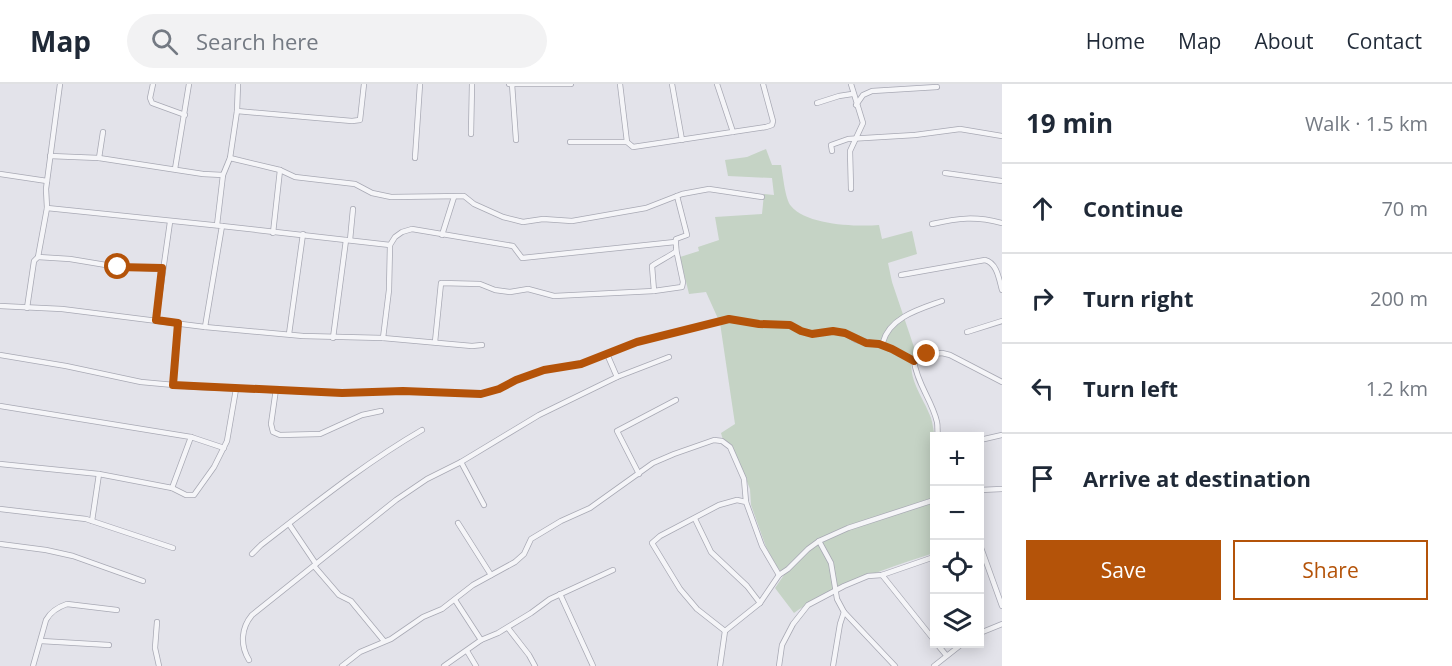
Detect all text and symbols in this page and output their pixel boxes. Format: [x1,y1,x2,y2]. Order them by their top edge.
search box [127,14,547,68]
text: Map [30,22,91,60]
icon: search [148,25,181,58]
text: Search here [196,26,319,56]
text: Home [1086,27,1145,55]
text: Map [1178,27,1221,55]
text: About [1254,27,1314,55]
text: Contact [1347,27,1422,55]
text: 19 min [1026,105,1113,141]
text: Walk · 1.5 km [1305,110,1428,137]
icon: ahead [1026,192,1059,225]
text: Continue [1083,193,1183,223]
text: 70 m [1381,195,1428,222]
route start [104,253,130,279]
icon: right [1026,282,1059,315]
text: Turn right [1083,283,1194,313]
text: 200 m [1370,285,1428,312]
route end [913,340,939,366]
icon: left [1026,372,1059,405]
text: Turn left [1083,373,1178,403]
text: 1.2 km [1366,375,1428,402]
map controls [930,432,984,648]
button: + [930,432,984,486]
icon: arrive [1026,462,1059,495]
text: Arrive at destination [1083,463,1311,493]
button: − [930,486,984,540]
button: locate [930,540,984,594]
button: Save [1026,540,1221,600]
button: Share [1233,540,1428,600]
button: layers [930,594,984,648]

